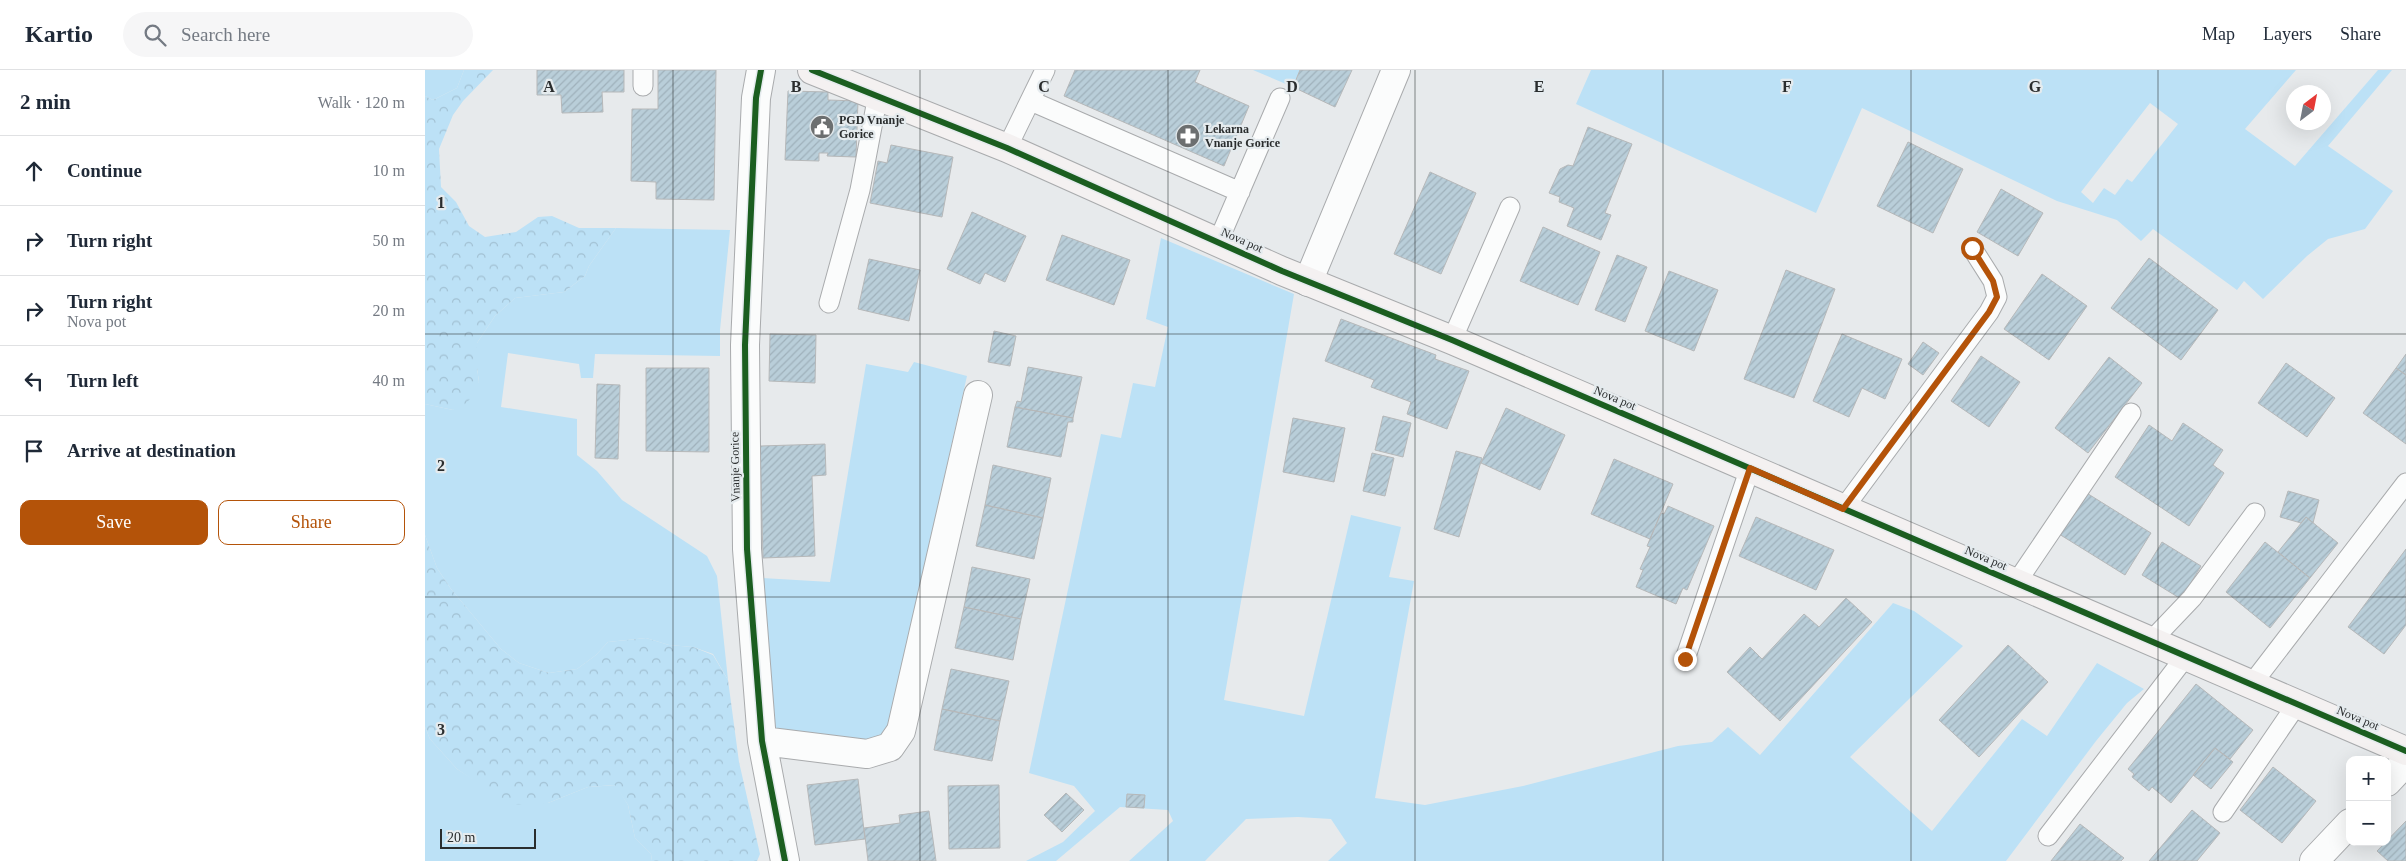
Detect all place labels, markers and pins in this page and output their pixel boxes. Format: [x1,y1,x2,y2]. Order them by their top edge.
place label: PGD Vnanje Gorice [839,113,905,141]
public building icon: PGD Vnanje Gorice [809,114,835,140]
place label: Lekarna Vnanje Gorice [1205,122,1281,150]
pharmacy icon: Lekarna Vnanje Gorice [1175,123,1201,149]

